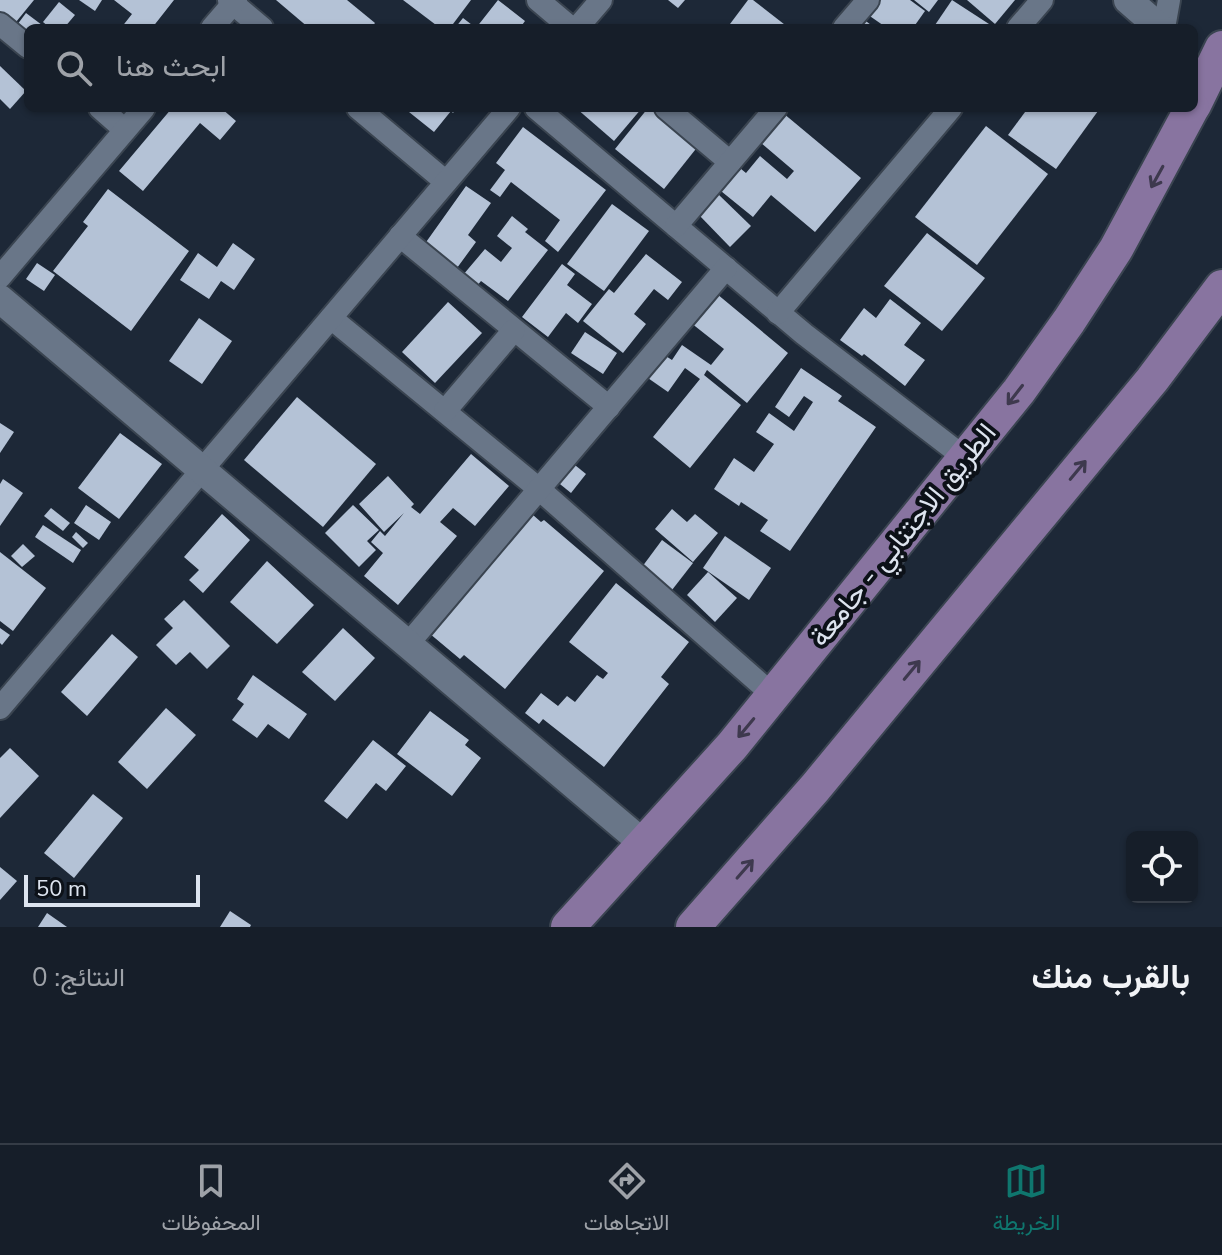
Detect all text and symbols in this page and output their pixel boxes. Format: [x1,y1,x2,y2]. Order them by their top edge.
search box [24,24,1198,112]
icon: search [52,46,96,90]
text: ابحث هنا [116,46,227,87]
one-way arrow [1148,165,1164,189]
one-way arrow [1007,384,1024,405]
street label: الطريق الاجتنابي - جامعة [801,415,1007,657]
one-way arrow [1069,460,1087,481]
one-way arrow [903,660,921,681]
one-way arrow [738,717,755,738]
map controls [1126,831,1198,903]
button: locate [1126,831,1198,903]
one-way arrow [736,859,754,879]
scale bar [24,871,200,907]
text: 50 m [36,874,87,904]
text: بالقرب منك [1032,954,1190,1000]
text: النتائج: 0 [32,960,125,995]
tab: المحفوظات [162,1159,261,1242]
tab: الاتجاهات [584,1159,669,1242]
tab: الخريطة [992,1159,1060,1242]

